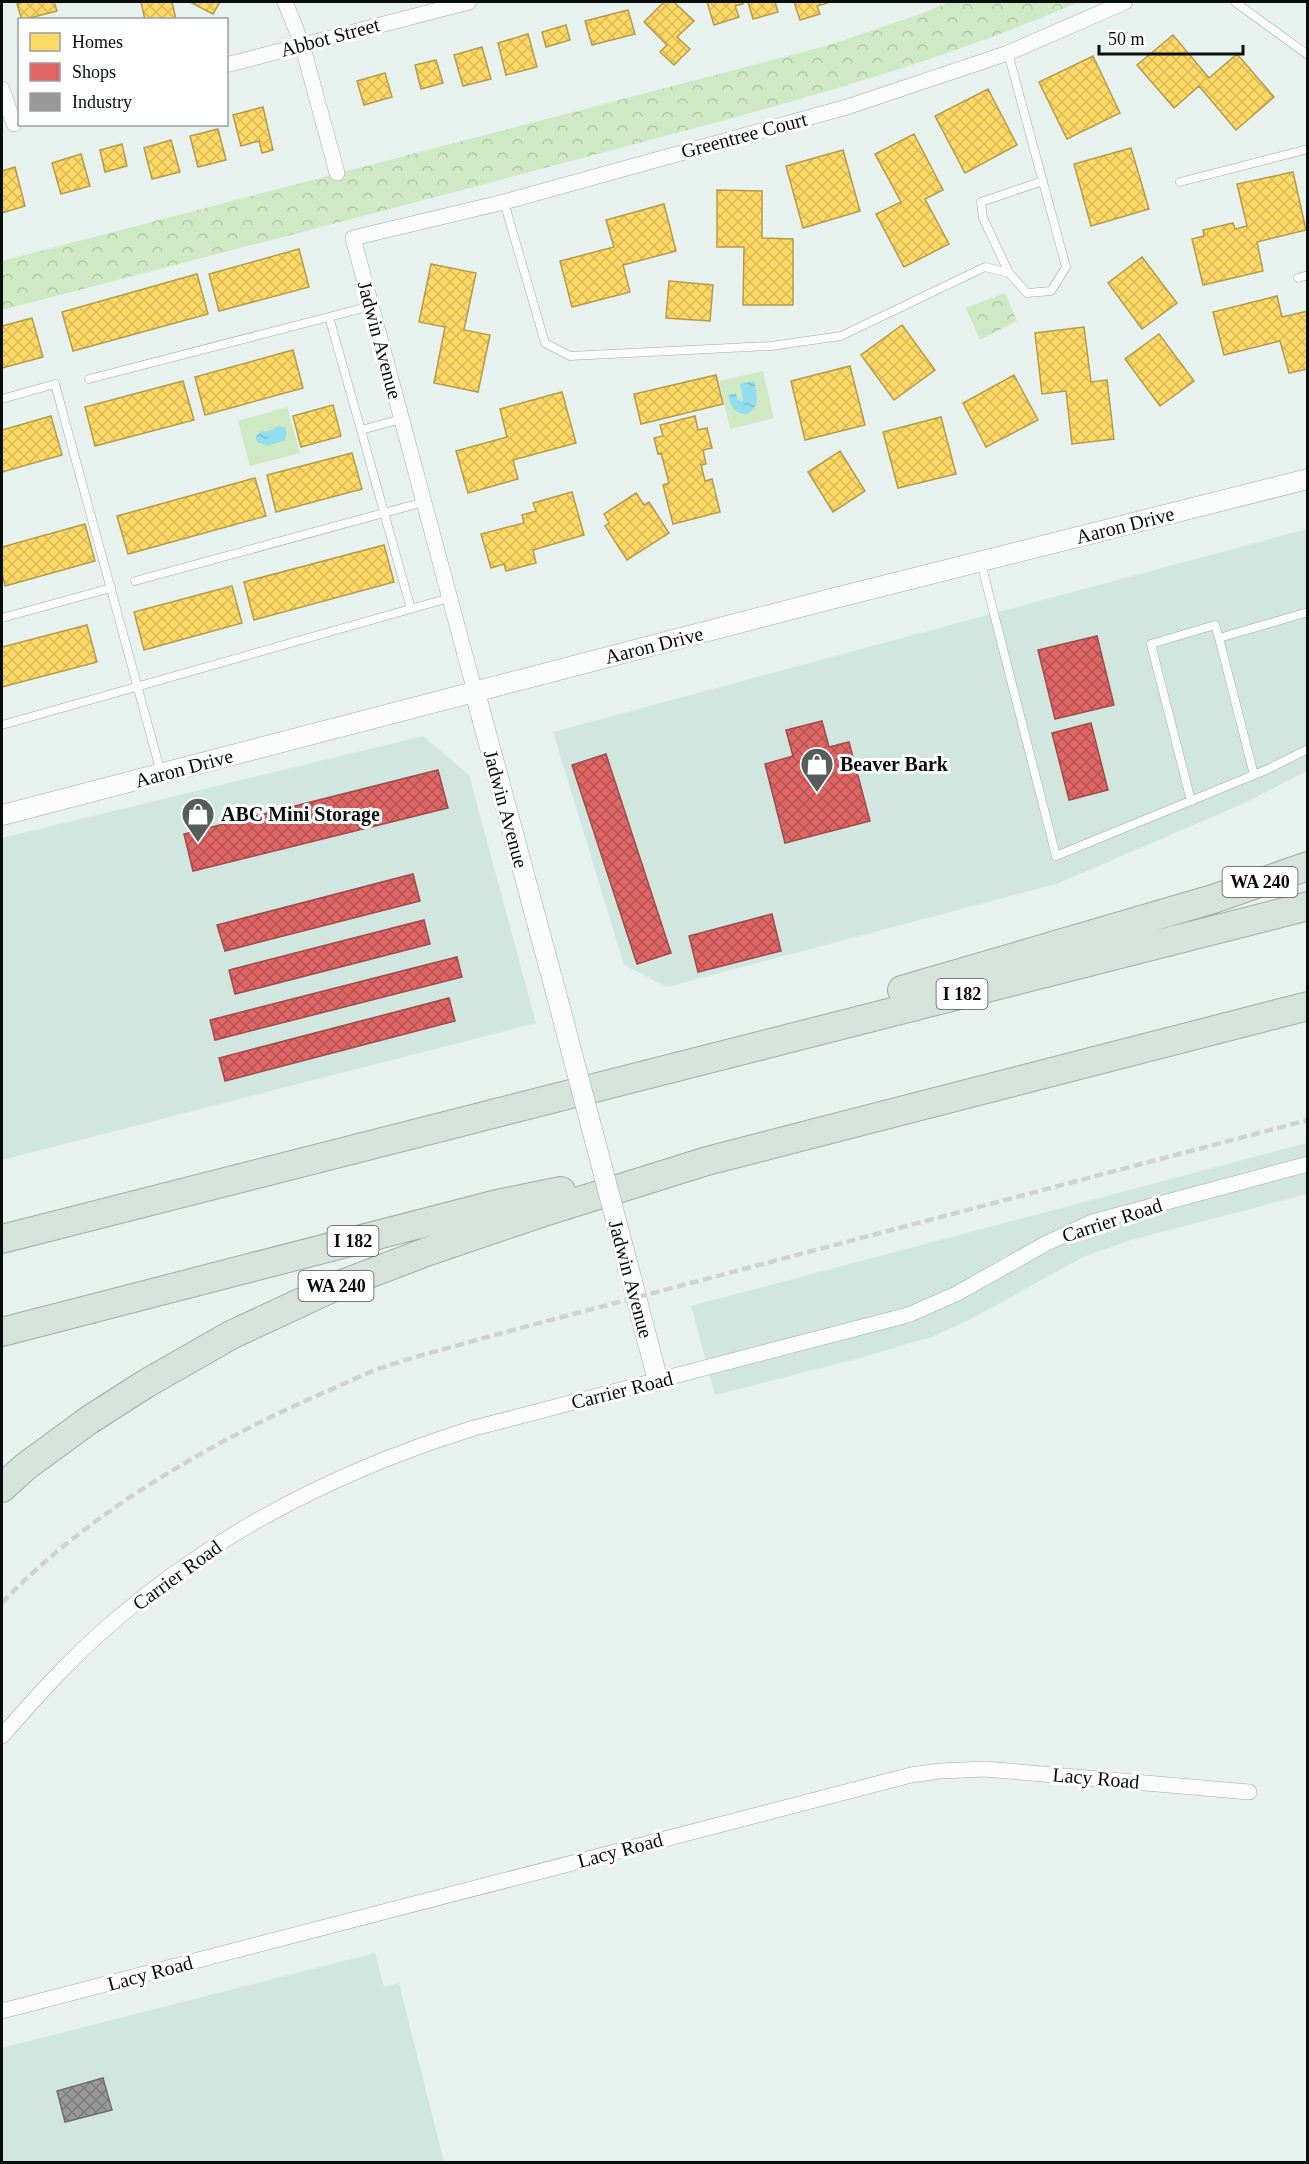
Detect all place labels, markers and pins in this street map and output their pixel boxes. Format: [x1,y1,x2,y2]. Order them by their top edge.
shop icon: Beaver Bark [799,746,835,793]
place label: Beaver Bark [840,753,949,775]
shop icon: ABC Mini Storage [180,796,216,843]
place label: ABC Mini Storage [221,803,380,826]

